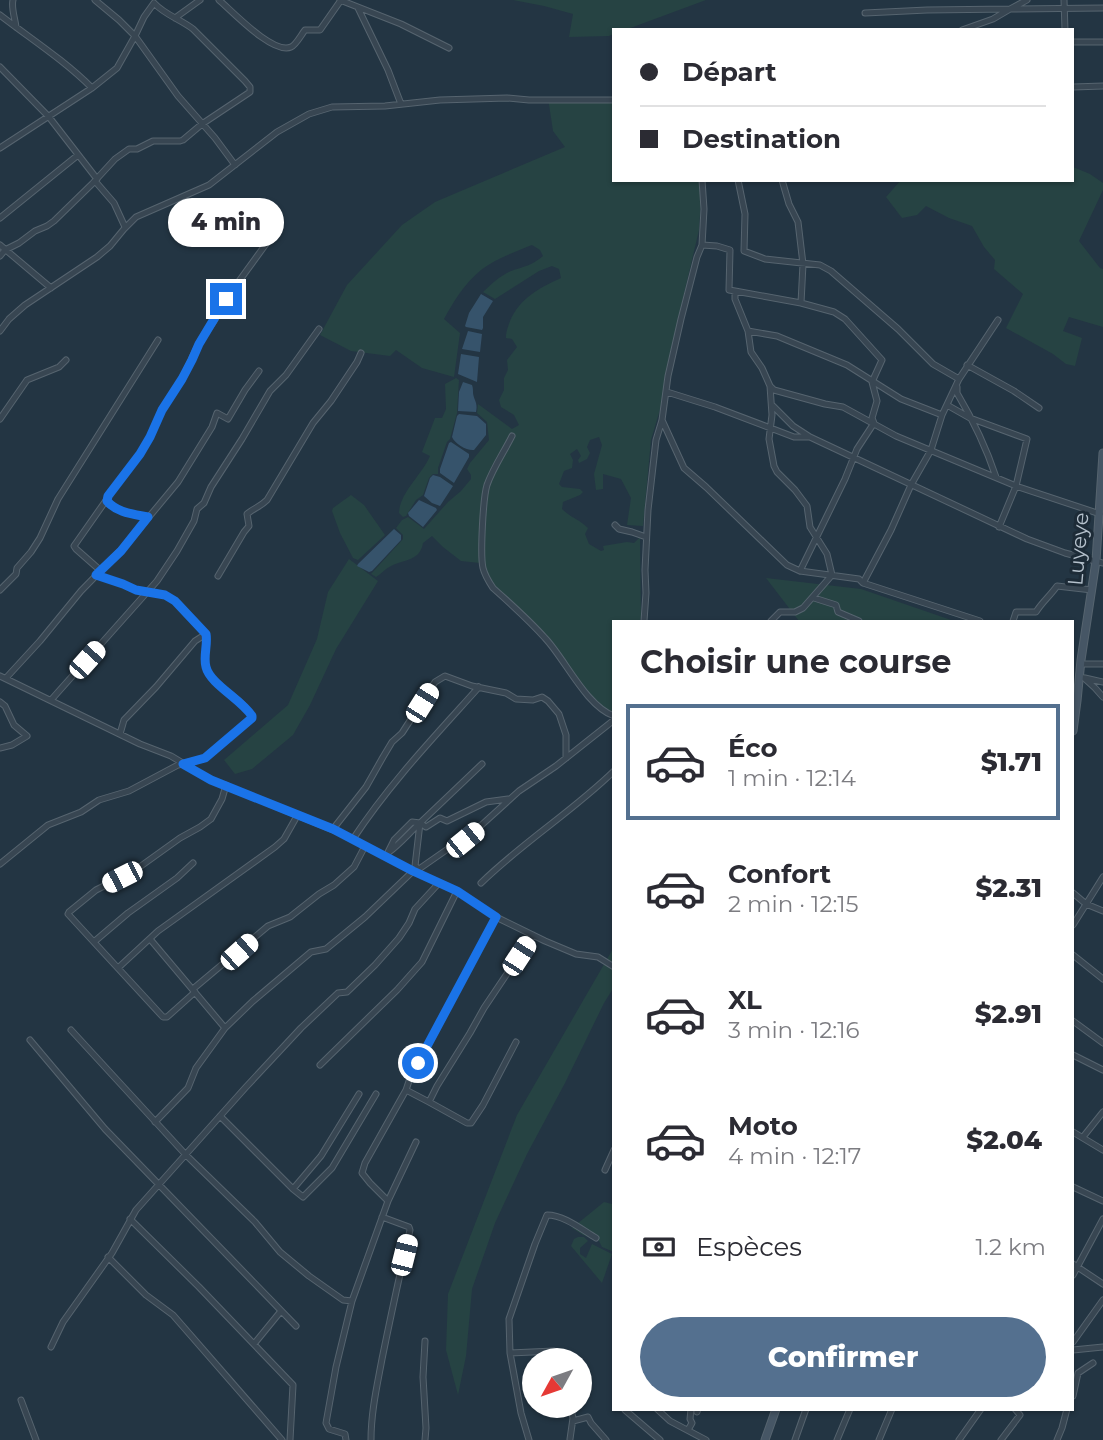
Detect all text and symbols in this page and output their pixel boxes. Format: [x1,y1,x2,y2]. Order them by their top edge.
text: Départ [682,56,777,88]
text: Destination [682,123,841,155]
callout: 4 min [168,198,284,246]
text: 4 min [191,208,261,236]
route end [210,283,242,315]
street label: Luyeye [1062,511,1094,587]
car [66,637,109,683]
text: Choisir une course [640,642,952,681]
car [402,680,443,726]
icon: car [644,731,707,794]
text: Éco [728,732,778,764]
text: $1.71 [981,746,1042,778]
text: 1 min · 12:14 [728,764,856,792]
car [443,819,488,861]
icon: car [644,857,707,920]
car [99,858,146,896]
text: Confort [728,858,831,890]
text: $2.31 [976,872,1042,904]
text: 2 min · 12:15 [728,890,859,918]
car [217,930,262,974]
car [499,933,540,979]
icon: car [644,983,707,1046]
text: XL [728,984,762,1016]
text: $2.91 [975,998,1042,1030]
text: 3 min · 12:16 [728,1016,860,1044]
route start [402,1047,434,1079]
icon: car [644,1109,707,1172]
text: Moto [728,1110,798,1142]
text: $2.04 [966,1124,1042,1156]
text: 4 min · 12:17 [728,1142,861,1170]
icon: cash [640,1228,678,1266]
text: Espèces [696,1231,802,1263]
car [389,1232,420,1278]
text: 1.2 km [976,1233,1046,1261]
button: Confirmer [640,1317,1046,1397]
north arrow [522,1348,592,1418]
map controls [522,1348,592,1418]

